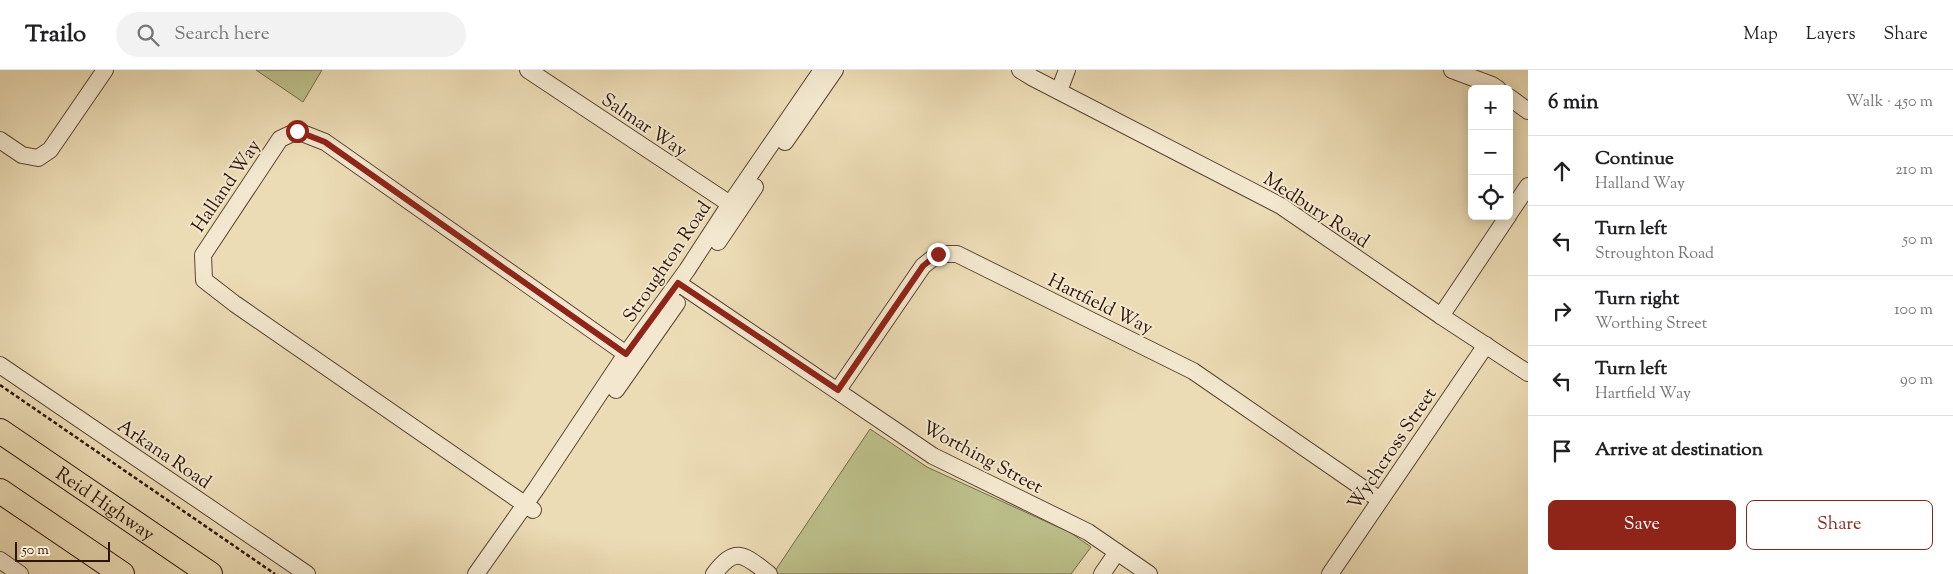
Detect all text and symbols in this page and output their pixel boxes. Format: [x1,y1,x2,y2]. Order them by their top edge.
search box [116,12,466,57]
text: Trailo [25,18,86,52]
icon: search [134,21,162,49]
text: Search here [174,21,270,48]
text: Map [1743,22,1778,48]
text: Layers [1806,22,1856,48]
text: Share [1884,22,1928,48]
map controls [1468,85,1513,220]
button: + [1468,85,1513,130]
street label: Salmar Way [595,87,693,165]
text: 6 min [1548,88,1599,118]
text: Walk · 450 m [1846,91,1933,114]
route start [286,120,309,143]
button: − [1468,130,1513,175]
street label: Halland Way [186,134,268,238]
text: Continue [1595,146,1674,173]
icon: ahead [1548,157,1576,185]
text: 210 m [1895,159,1933,182]
street label: Medbury Road [1257,167,1374,256]
text: Halland Way [1595,173,1685,196]
button: locate [1468,175,1513,220]
street label: Stroughton Road [617,196,719,329]
text: Turn left [1595,216,1667,243]
icon: left [1548,227,1576,255]
text: 50 m [1902,229,1933,252]
route end [927,243,950,266]
text: Stroughton Road [1595,243,1714,266]
street label: Hartfield Way [1043,268,1158,343]
text: Turn right [1595,286,1679,313]
icon: right [1548,297,1576,325]
text: 100 m [1894,299,1933,322]
text: Worthing Street [1595,313,1707,336]
text: Turn left [1595,356,1667,383]
icon: left [1548,367,1576,395]
text: 90 m [1900,369,1933,392]
street label: Wychcross Street [1342,382,1444,516]
text: Hartfield Way [1595,383,1691,406]
street label: Arkana Road [111,414,216,497]
street label: Worthing Street [917,415,1047,502]
icon: arrive [1548,437,1576,465]
text: Arrive at destination [1595,437,1763,464]
street label: Reid Highway [49,462,160,549]
button: Save [1548,500,1736,550]
button: Share [1746,500,1933,550]
scale bar [15,539,110,562]
text: 50 m [22,541,49,561]

